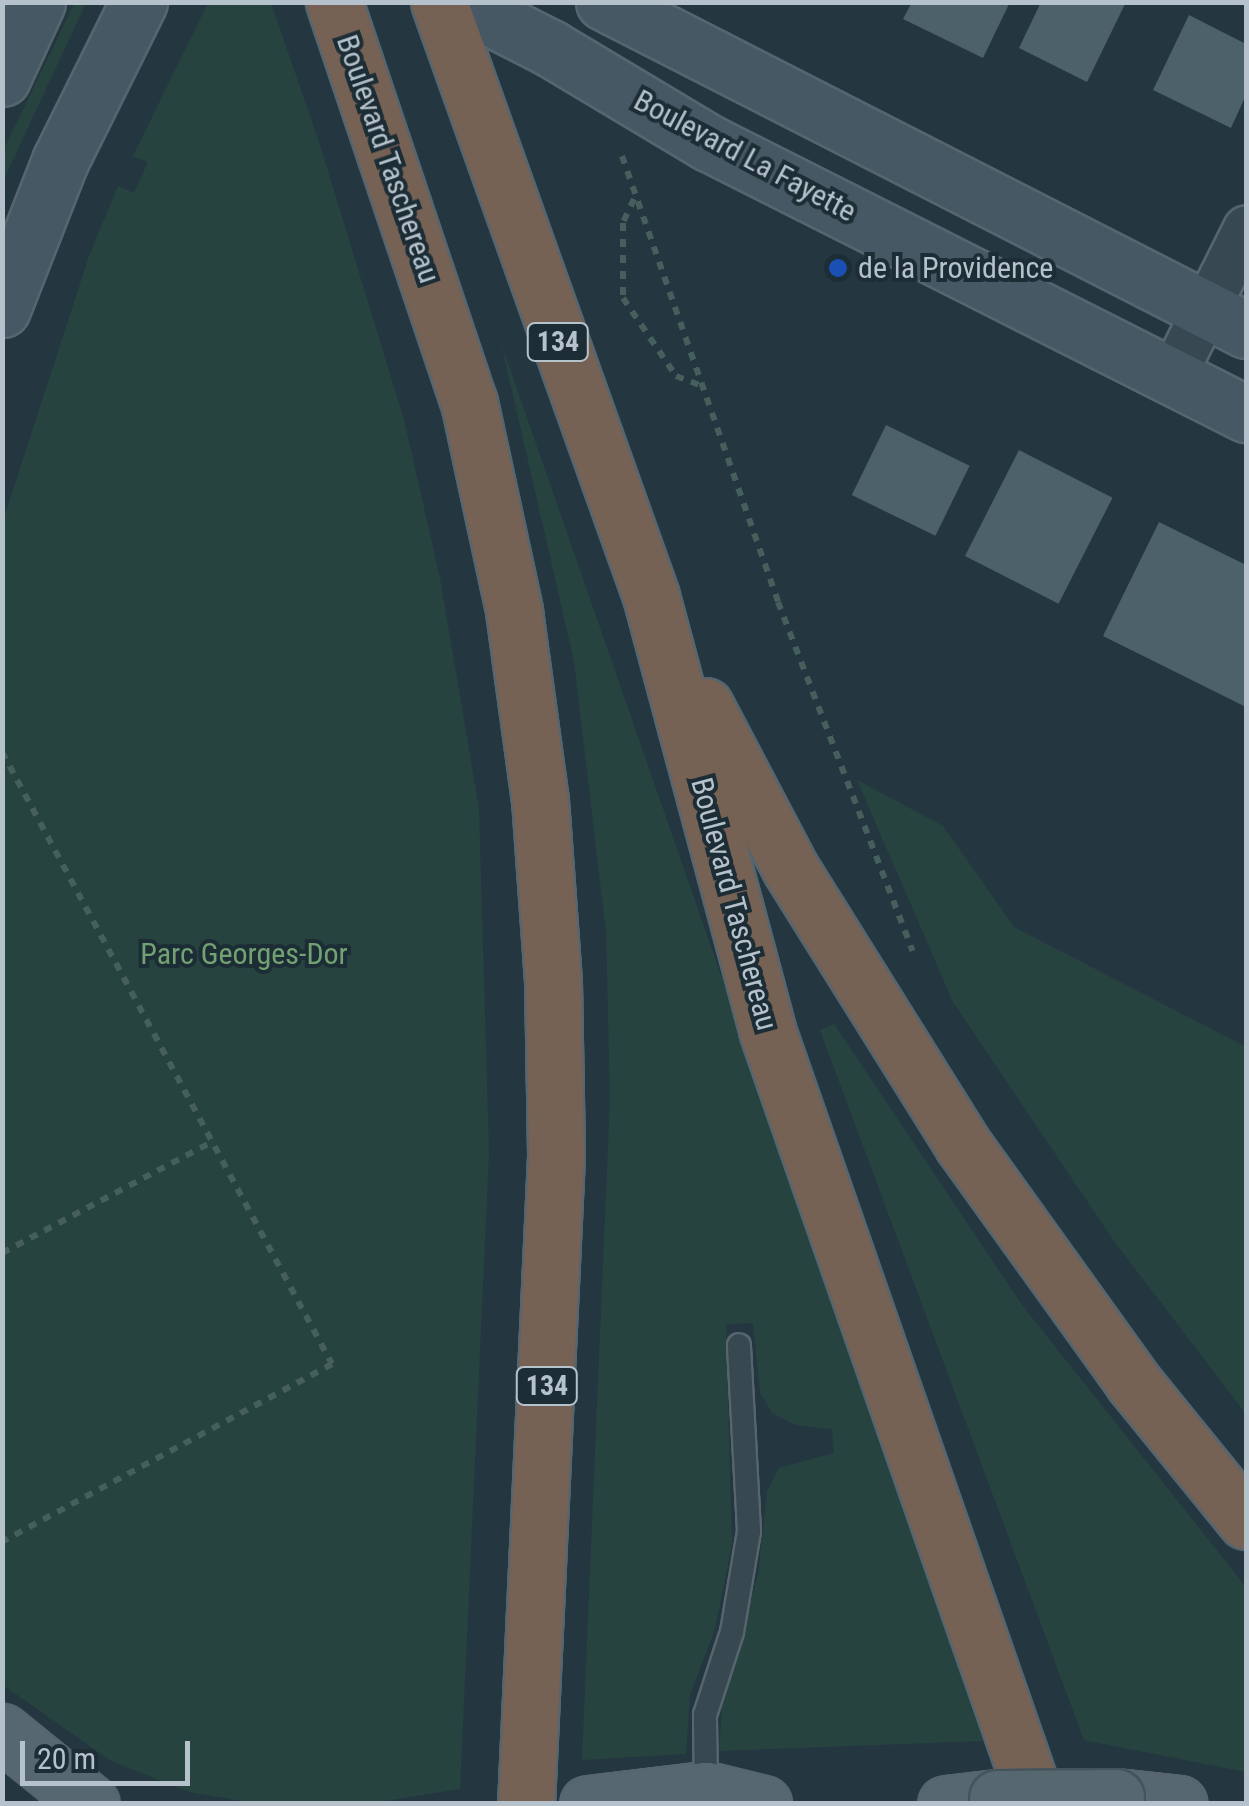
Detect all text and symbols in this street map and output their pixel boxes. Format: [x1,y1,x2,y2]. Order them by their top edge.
street label: Boulevard Taschereau [329,30,447,288]
street label: Boulevard La Fayette [628,82,862,230]
place label: de la Providence [858,250,1053,286]
marker: de la Providence [827,257,849,279]
road number: 134 [526,319,590,365]
street label: Boulevard Taschereau [683,774,785,1034]
park label: Parc Georges-Dor [140,936,348,972]
road number: 134 [514,1363,580,1409]
scale bar [25,1721,195,1783]
text: 20 m [37,1741,96,1776]

